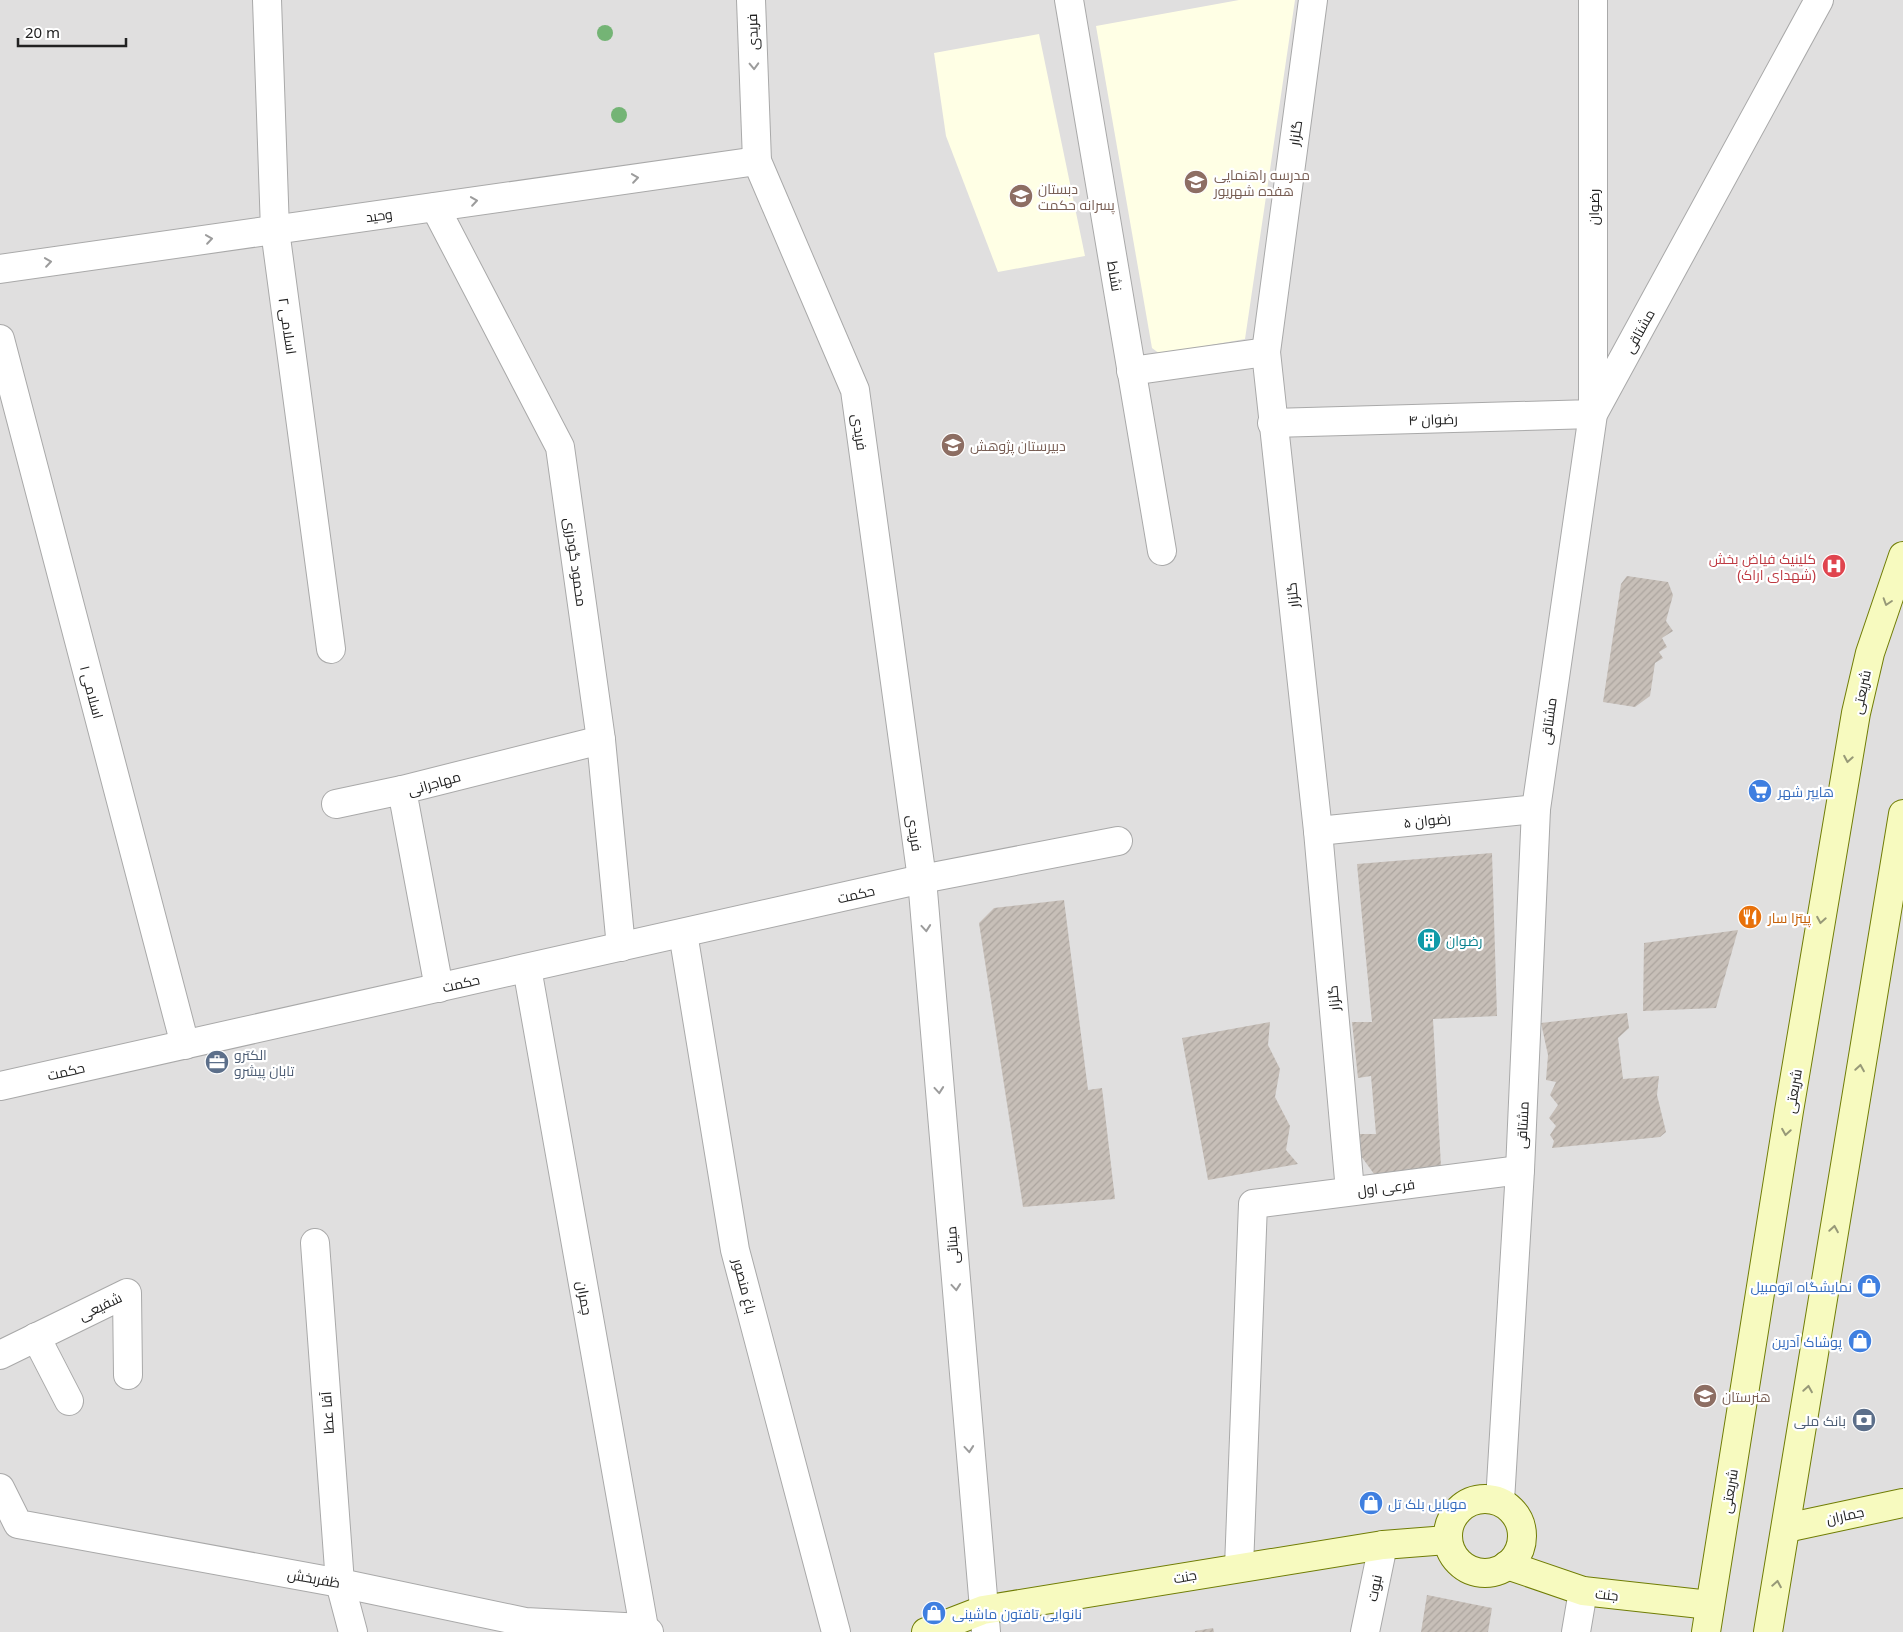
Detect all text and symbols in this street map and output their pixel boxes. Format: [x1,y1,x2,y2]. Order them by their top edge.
street label: فریدی [742,13,762,51]
scale bar [18,15,125,47]
text: 20 m [25,22,60,42]
one-way arrow [748,62,759,70]
street label: گلزار [1284,119,1306,148]
place label: مدرسه راهنمایی هفده شهریور [1213,165,1310,200]
school or university icon: مدرسه راهنمایی هفده شهریور [1183,169,1209,195]
one-way arrow [630,174,639,184]
place label: دبستان پسرانه حکمت [1038,179,1115,215]
school or university icon: دبستان پسرانه حکمت [1008,183,1034,209]
street label: رضوان [1584,189,1603,225]
one-way arrow [470,196,478,207]
street label: وحید [364,204,394,226]
one-way arrow [205,234,213,245]
one-way arrow [44,258,53,268]
street label: نشاط [1103,259,1127,293]
street label: اسلامی ۲ [275,296,301,356]
street label: مشتاقی [1619,306,1659,356]
street label: رضوان ۴ [1408,409,1458,429]
street label: فریدی [848,413,872,451]
school or university icon: دبیرستان پژوهش [940,432,966,458]
place label: دبیرستان پژوهش [970,436,1066,456]
street label: محمود گودرزی [560,516,592,608]
place label: کلینیک فیاض بخش (شهدای اراک) [1709,549,1816,584]
hospital icon: کلینیک فیاض بخش (شهدای اراک) [1821,553,1847,579]
street label: گلزار [1281,581,1303,610]
one-way arrow [1882,597,1892,605]
street label: اسلامی ۱ [76,663,108,721]
street label: شریعتی [1847,668,1875,716]
street label: مشتاقی [1535,696,1561,746]
one-way arrow [1844,755,1854,764]
street label: مهاجرانی [405,766,463,800]
supermarket icon: هایپر شهر [1747,778,1773,804]
place label: هایپر شهر [1777,782,1834,802]
street label: رضوان ۵ [1402,808,1452,832]
street label: فریدی [903,814,927,852]
street label: حکمت [835,880,877,908]
restaurant icon: پیتزا سار [1737,904,1763,930]
place label: پیتزا سار [1767,908,1811,928]
one-way arrow [1817,915,1827,924]
one-way arrow [920,924,931,932]
building icon: رضوان [1416,927,1442,953]
place label: رضوان [1446,931,1482,950]
street label: حکمت [440,969,482,997]
street label: گلزار [1322,985,1344,1012]
place label: الکترو تابان پیشرو [234,1045,294,1081]
office icon: الکترو تابان پیشرو [204,1049,230,1075]
street label: حکمت [45,1057,87,1085]
one-way arrow [1854,1064,1864,1072]
street label: شریعتی [1780,1067,1806,1115]
one-way arrow [933,1086,944,1094]
street label: مشتاقی [1511,1101,1533,1149]
one-way arrow [1781,1128,1792,1136]
street label: فرعی اول [1356,1174,1416,1200]
one-way arrow [1828,1224,1839,1232]
street label: مینائی [941,1226,963,1264]
street label: باغ منصور [728,1255,761,1316]
shop icon: نمایشگاه اتومبیل [1856,1273,1882,1299]
place label: نمایشگاه اتومبیل [1750,1277,1852,1296]
street label: چمران [572,1279,597,1317]
one-way arrow [950,1283,961,1291]
street label: شفیعی [75,1287,125,1325]
shop icon: پوشاک آدرین [1847,1328,1873,1354]
place label: پوشاک آدرین [1772,1332,1842,1352]
school or university icon: هنرستان [1692,1383,1718,1409]
one-way arrow [1803,1385,1813,1393]
place label: هنرستان [1722,1387,1771,1406]
street label: آقا عطا [316,1391,338,1435]
bank icon: بانک ملی [1851,1407,1877,1433]
place label: بانک ملی [1794,1411,1846,1430]
one-way arrow [964,1445,975,1453]
street label: شریعتی [1716,1467,1742,1515]
shop icon: موبایل بلک تل [1358,1490,1384,1516]
place label: موبایل بلک تل [1388,1494,1467,1513]
street label: جماران [1824,1502,1866,1528]
street label: ظفربخش [286,1564,342,1592]
street label: جنت [1172,1565,1198,1587]
street label: نبوت [1362,1573,1386,1603]
one-way arrow [1771,1580,1781,1588]
street label: جنت [1594,1583,1620,1605]
shop icon: نانوایی تافتون ماشینی [921,1600,947,1626]
place label: نانوایی تافتون ماشینی [952,1604,1082,1623]

